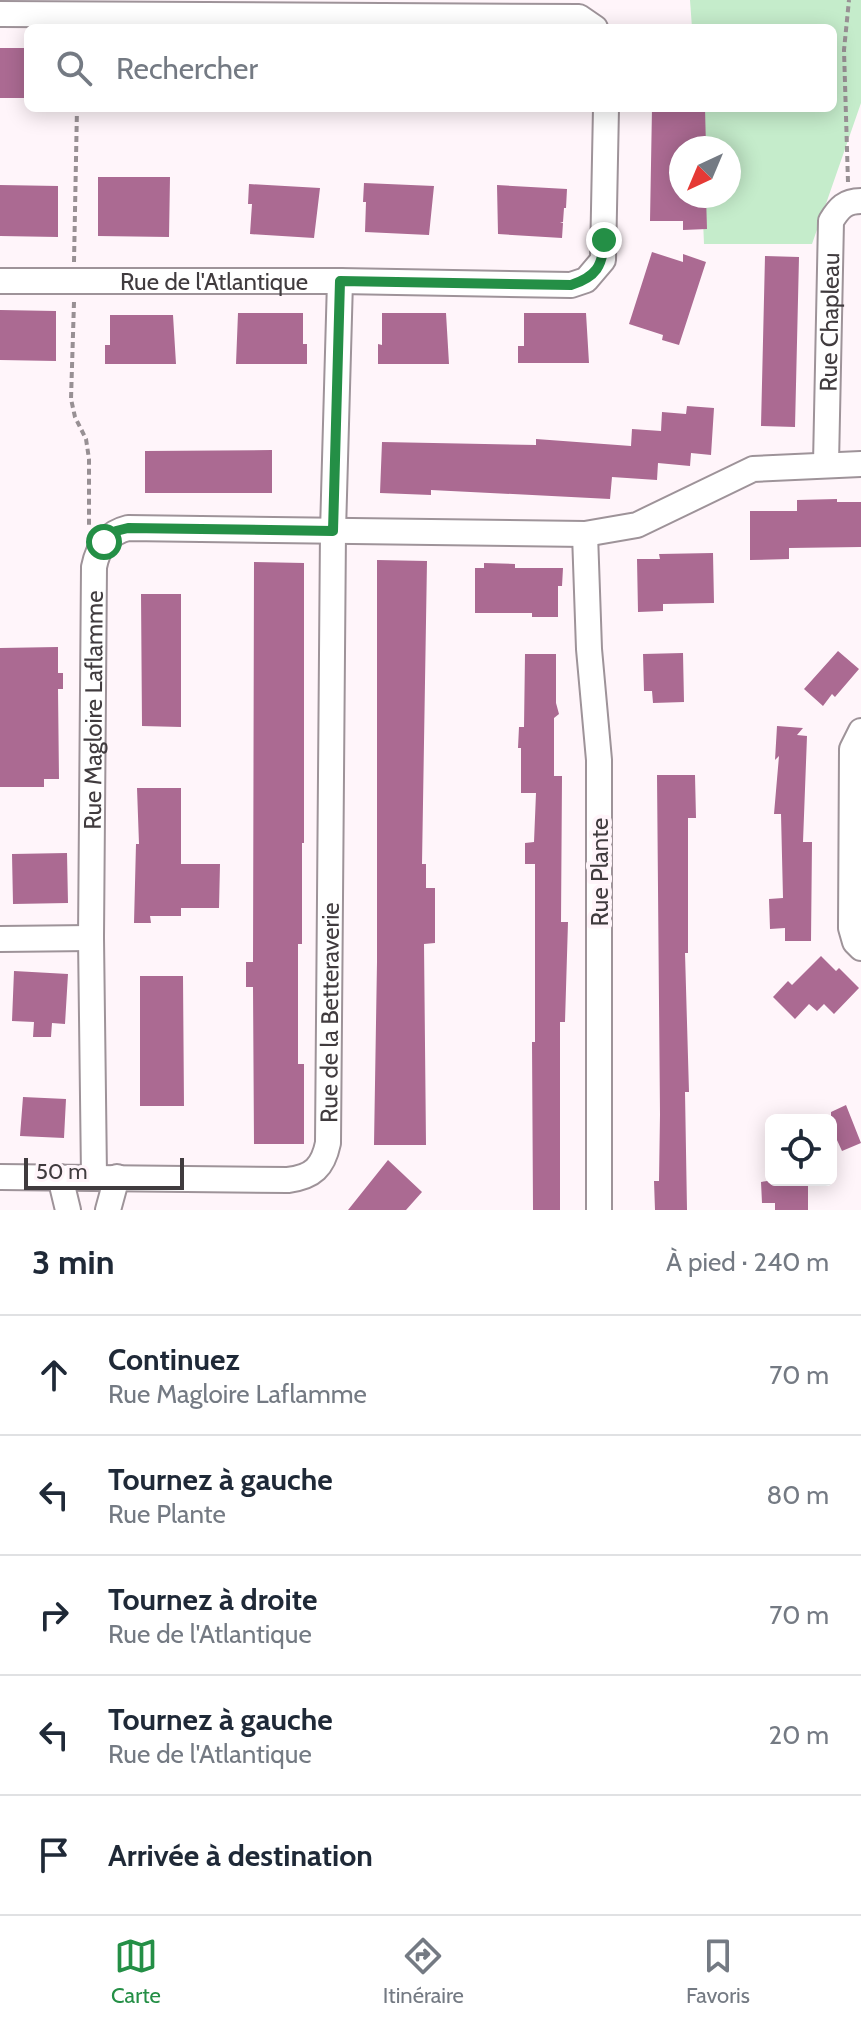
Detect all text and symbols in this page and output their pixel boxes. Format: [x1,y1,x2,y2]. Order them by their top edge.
search box [24,24,837,112]
icon: search [52,46,96,90]
text: Rechercher [116,50,258,87]
north arrow [669,136,741,208]
route end [586,222,622,258]
street label: Rue Chapleau [813,252,845,392]
street label: Rue de l'Atlantique [120,267,308,296]
route start [86,524,122,560]
street label: Rue Magloire Laflamme [77,590,108,830]
street label: Rue Plante [585,818,614,926]
street label: Rue de la Betteraverie [314,902,344,1123]
map controls [765,1114,837,1186]
button: locate [765,1114,837,1186]
scale bar [24,1154,184,1190]
text: 50 m [36,1158,88,1185]
text: 3 min [32,1241,114,1283]
text: À pied · 240 m [666,1246,829,1278]
text: Continuez [108,1341,240,1378]
icon: ahead [32,1353,76,1397]
text: 70 m [769,1359,829,1391]
text: Rue Magloire Laflamme [108,1378,367,1410]
text: Tournez à gauche [108,1461,333,1498]
icon: left [32,1473,76,1517]
text: 80 m [766,1479,829,1511]
text: Rue Plante [108,1498,226,1530]
text: Tournez à droite [108,1581,317,1618]
icon: right [32,1593,76,1637]
text: 70 m [769,1599,829,1631]
text: Rue de l'Atlantique [108,1618,312,1650]
text: Tournez à gauche [108,1701,333,1738]
icon: left [32,1713,76,1757]
text: 20 m [769,1719,829,1751]
text: Rue de l'Atlantique [108,1738,312,1770]
icon: arrive [32,1833,76,1877]
text: Arrivée à destination [108,1837,373,1874]
tab: Carte [111,1934,161,2009]
tab: Itinéraire [383,1934,464,2009]
tab: Favoris [686,1934,750,2009]

